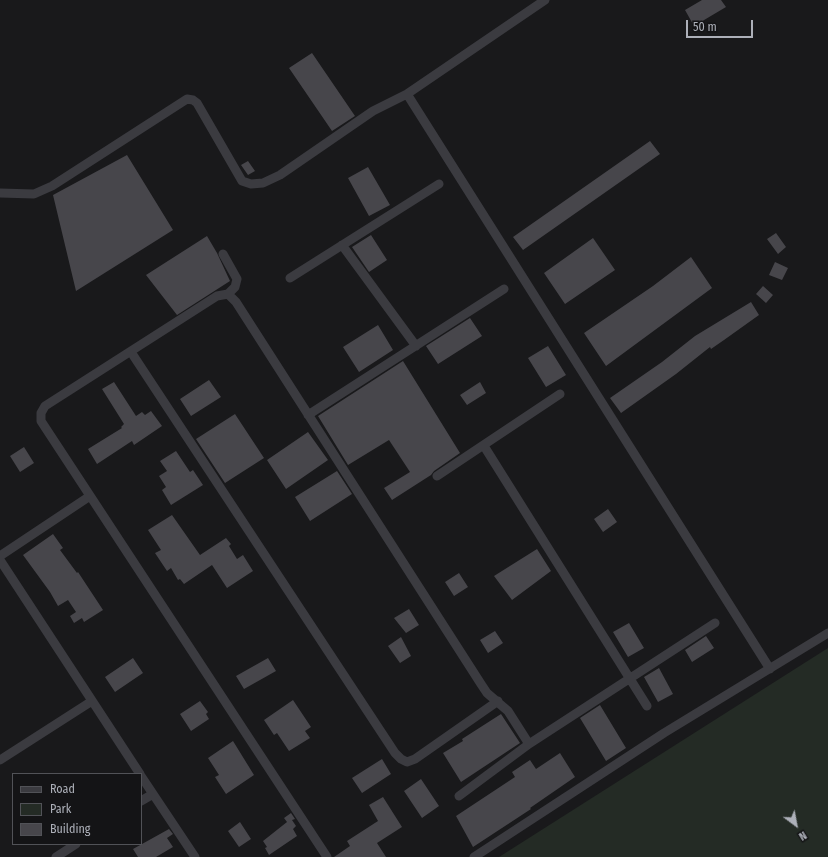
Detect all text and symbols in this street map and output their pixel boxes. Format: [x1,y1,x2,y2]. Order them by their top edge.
scale bar [688,12,755,38]
text: 50 m [693,20,717,34]
legend [12,773,142,845]
text: Road [50,782,75,796]
text: Park [50,802,71,816]
north arrow [776,805,816,845]
text: Building [50,822,90,836]
text: N [796,828,809,843]

